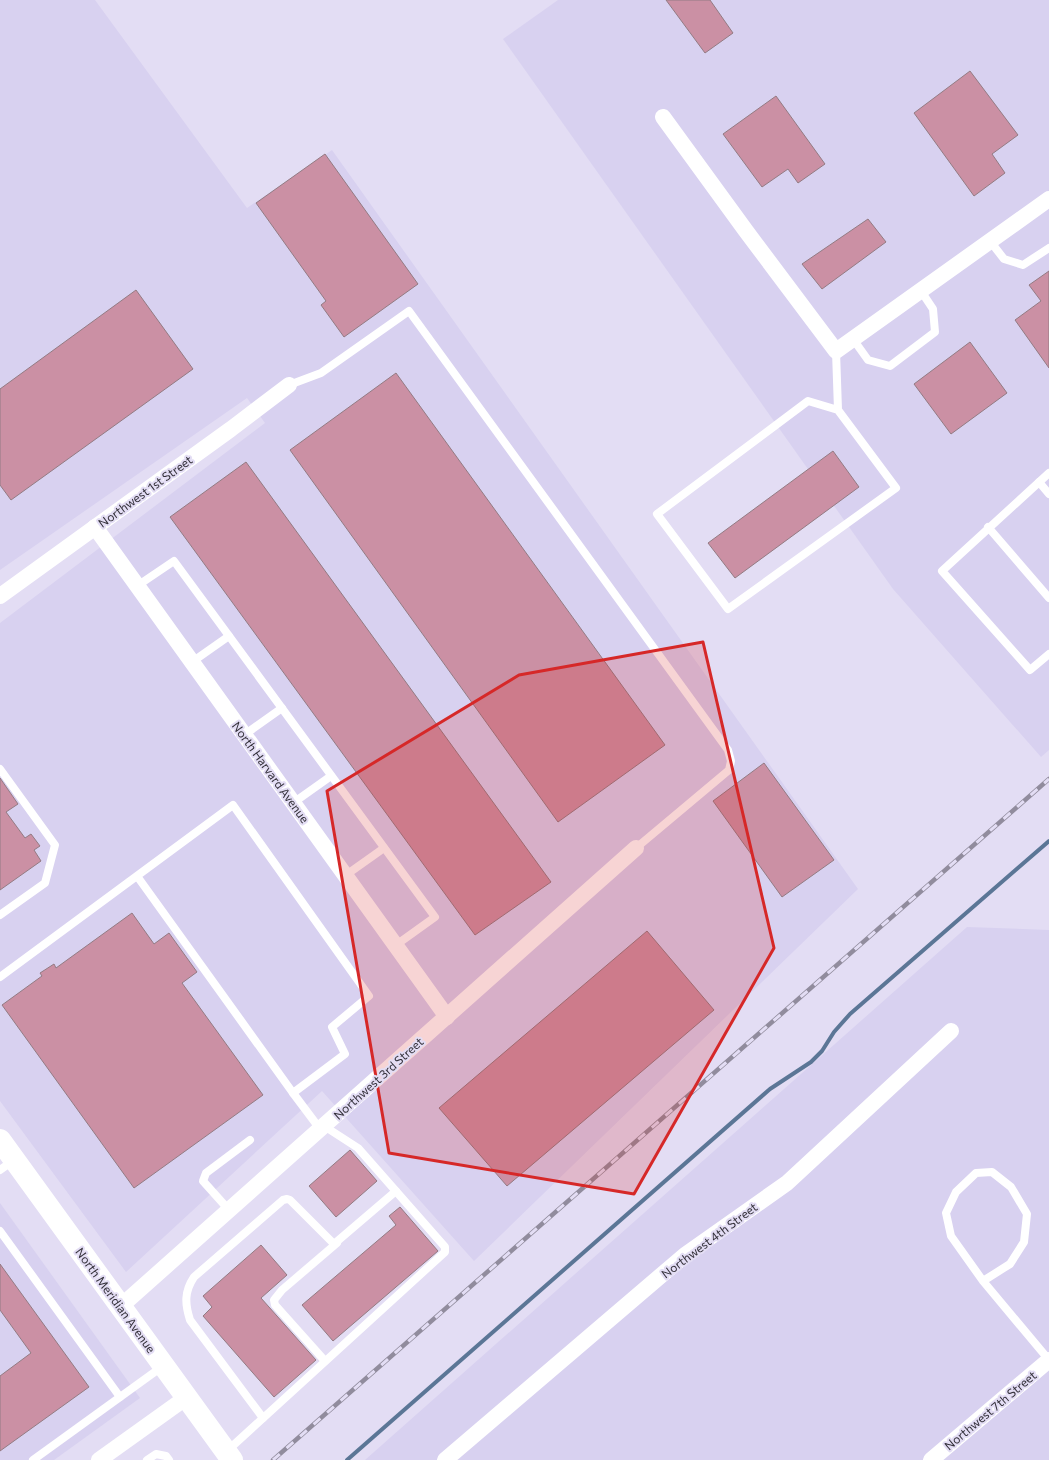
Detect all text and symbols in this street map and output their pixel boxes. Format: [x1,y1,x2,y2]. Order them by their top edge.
street label: Northwest 1st Street [95,452,195,530]
street label: North Harvard Avenue [230,719,312,825]
street label: Northwest 3rd Street [330,1034,426,1122]
street label: Northwest 4th Street [658,1199,760,1281]
street label: North Meridian Avenue [73,1245,159,1355]
street label: Northwest 7th Street [941,1368,1039,1452]

